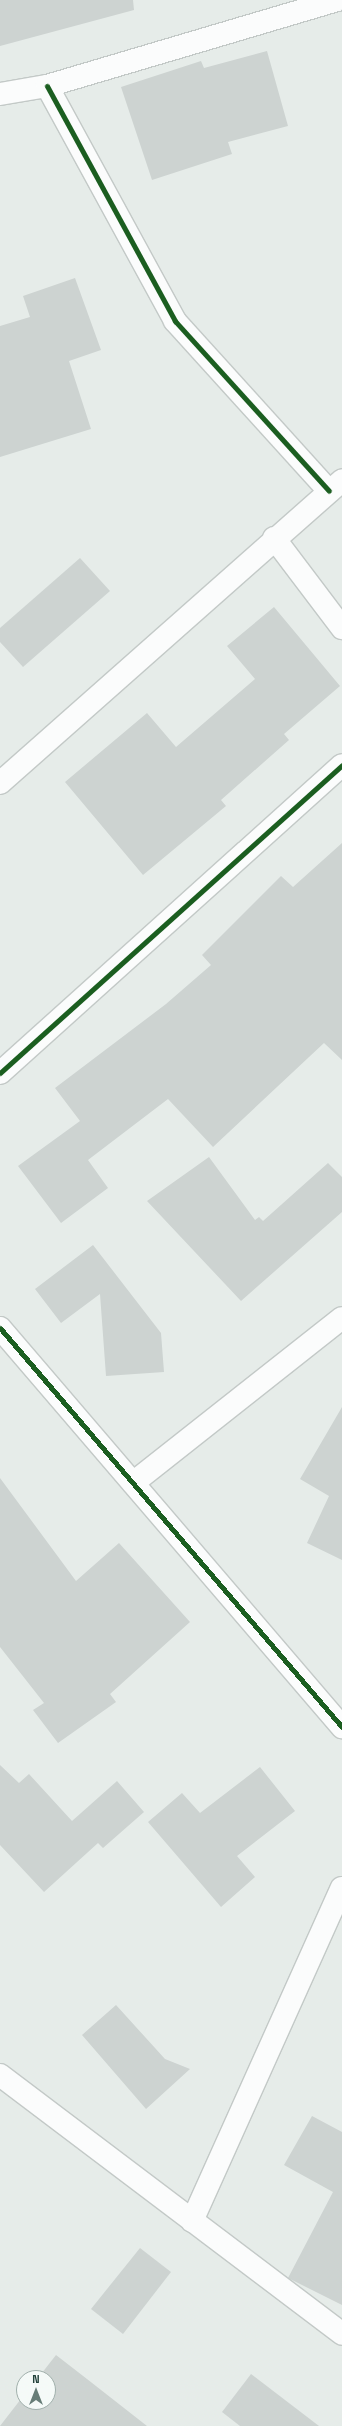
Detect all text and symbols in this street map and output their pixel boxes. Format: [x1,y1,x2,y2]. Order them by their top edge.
north arrow [16,2370,56,2410]
text: N [32,2372,40,2386]

